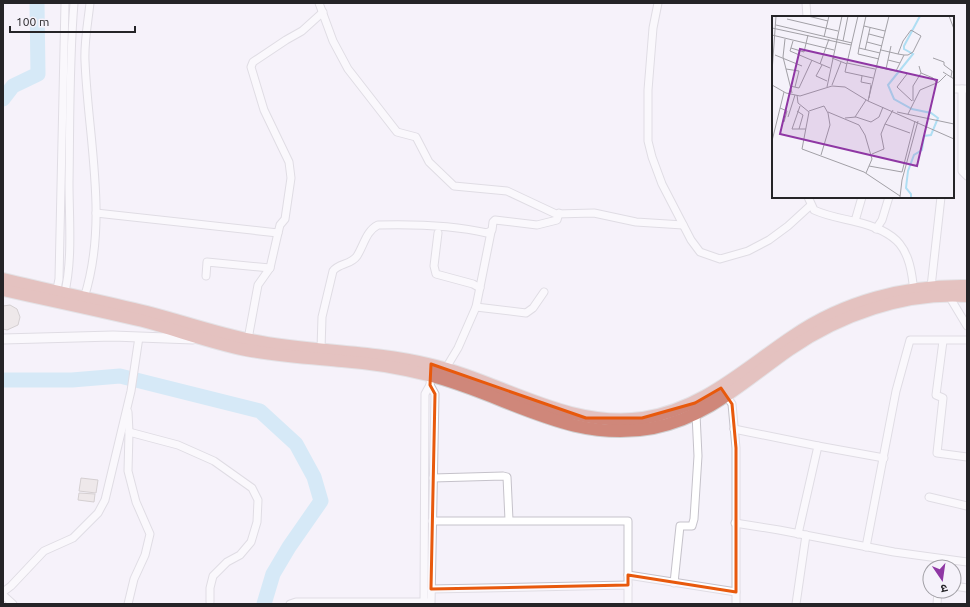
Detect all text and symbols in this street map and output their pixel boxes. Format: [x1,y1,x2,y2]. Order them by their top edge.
scale bar [10,8,135,34]
text: 100 m [16,15,49,28]
inset map [772,16,954,198]
north arrow [922,559,962,599]
text: उ [939,582,949,595]

